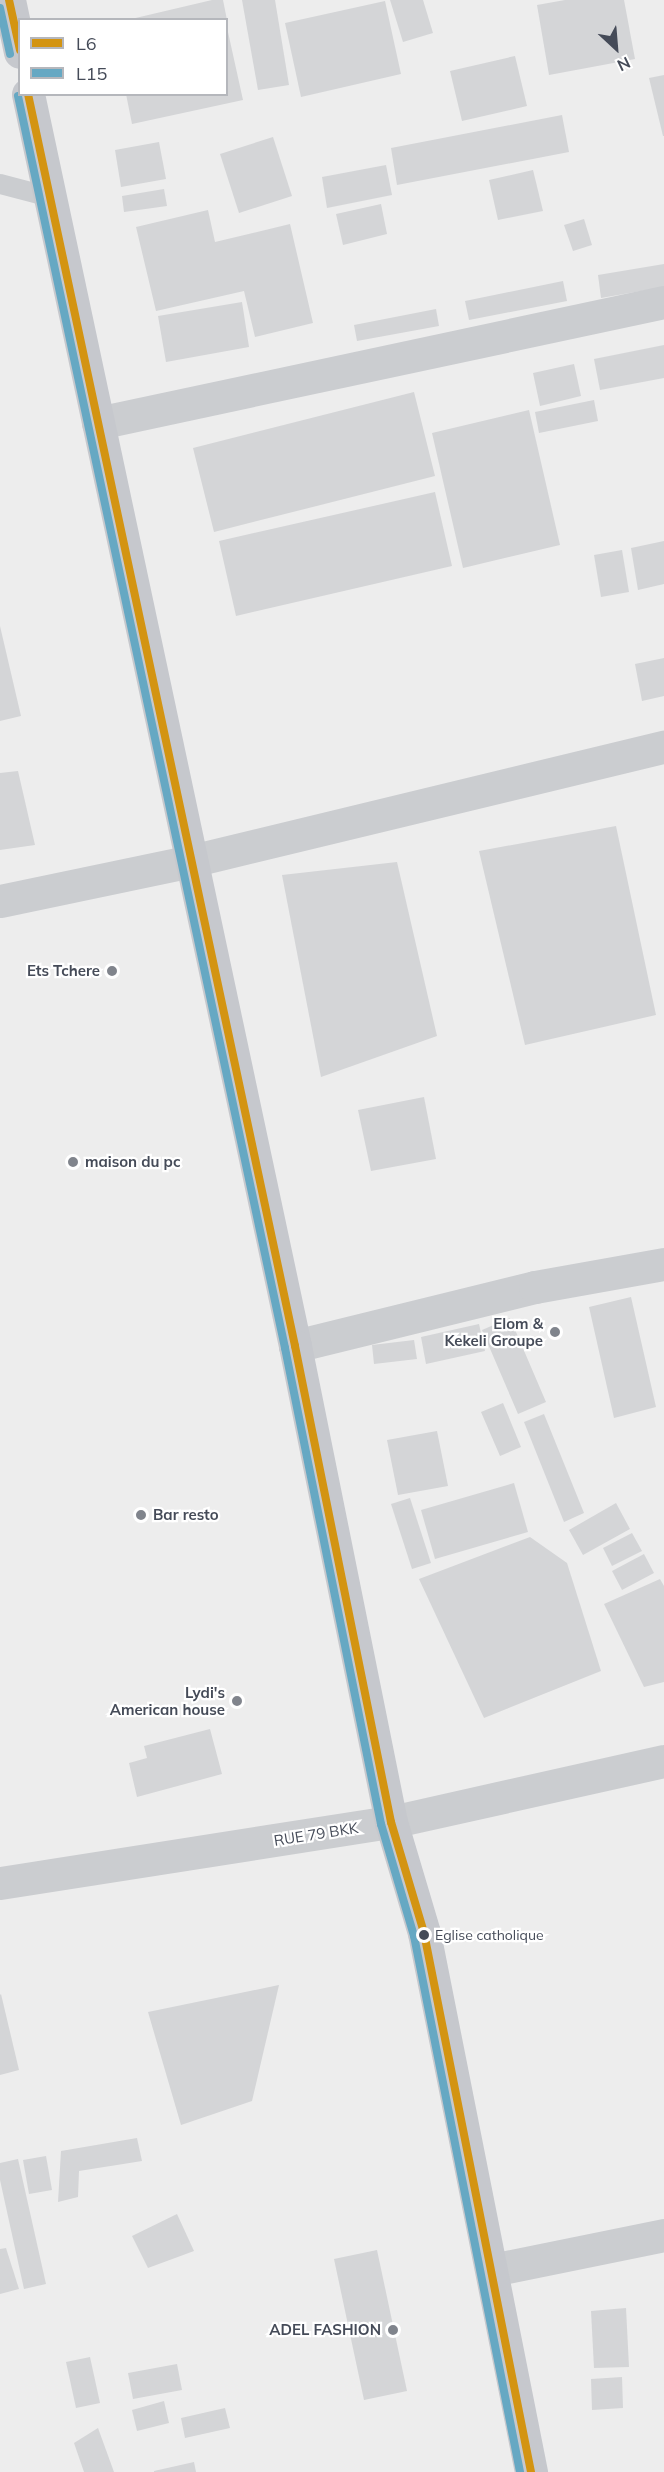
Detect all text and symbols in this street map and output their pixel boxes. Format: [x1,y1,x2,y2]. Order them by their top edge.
legend [18,18,228,96]
north arrow [586,18,646,78]
text: L6 [76,32,97,55]
text: N [614,53,634,76]
text: L15 [76,62,107,85]
place label: Ets Tchere [27,962,100,980]
marker: Ets Tchere [105,964,119,978]
place label: maison du pc [85,1153,180,1171]
marker: maison du pc [66,1155,80,1169]
place label: Elom & Kekeli Groupe [444,1314,543,1349]
marker: Elom & Kekeli Groupe [548,1325,562,1339]
place label: Bar resto [153,1506,219,1524]
marker: Bar resto [134,1508,148,1522]
place label: Lydi's American house [110,1683,225,1718]
marker: Lydi's American house [230,1694,244,1708]
street label: RUE 79 BKK [273,1818,359,1850]
place label: Eglise catholique [435,1927,544,1943]
marker: Eglise catholique [418,1929,430,1941]
place label: ADEL FASHION [269,2321,381,2339]
marker: ADEL FASHION [386,2323,400,2337]

